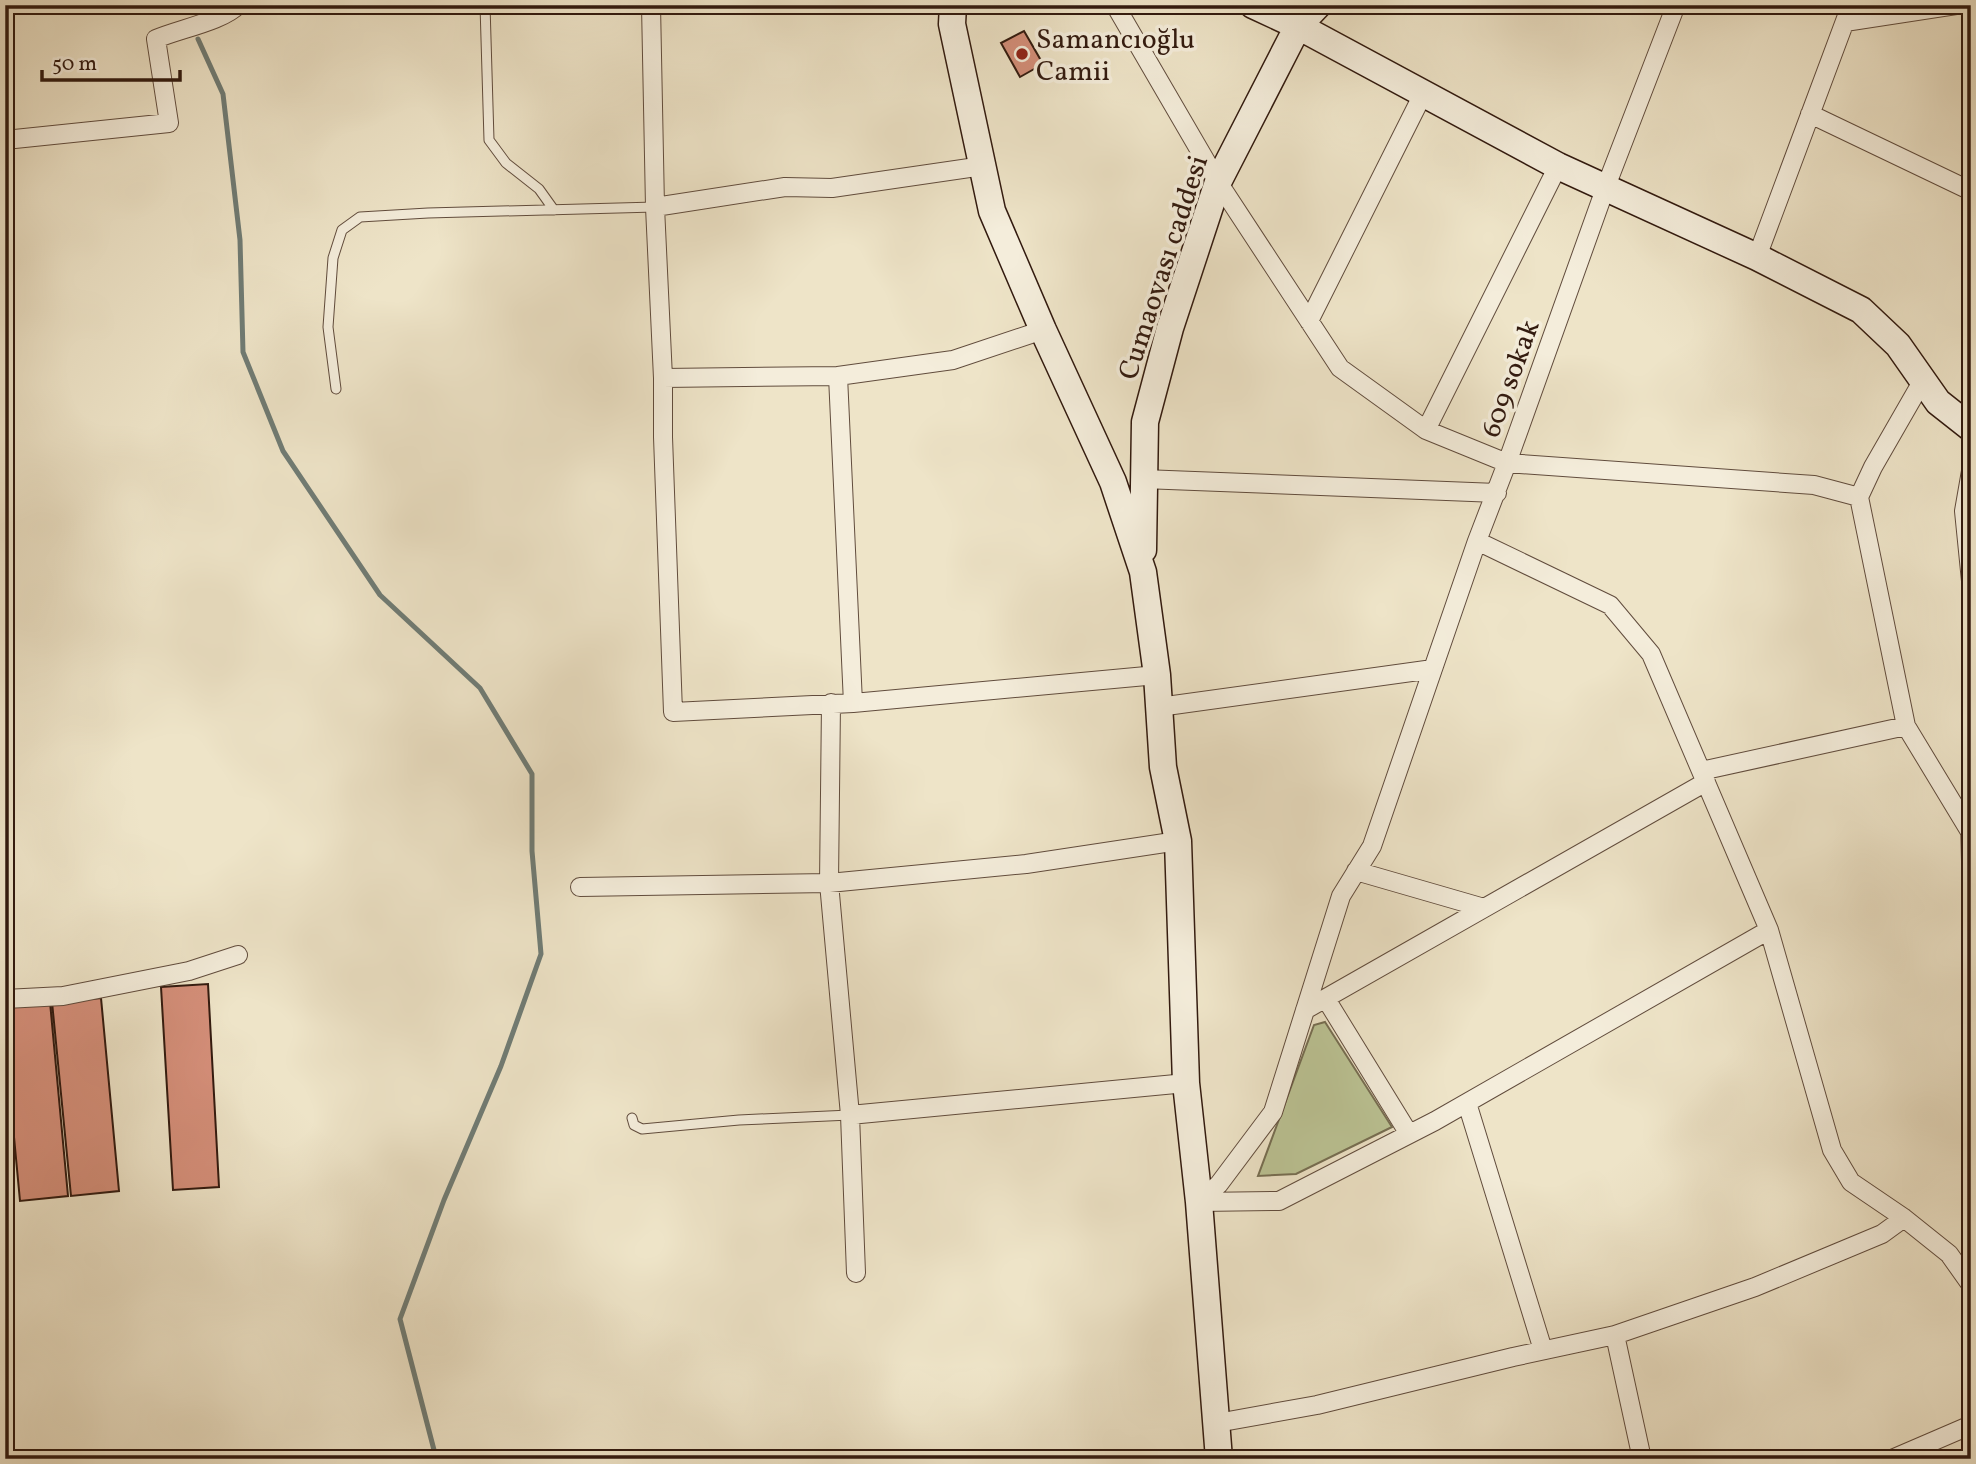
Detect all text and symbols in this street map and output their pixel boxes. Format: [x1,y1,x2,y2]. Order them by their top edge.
place label: Samancıoğlu Camii [1036,21,1195,92]
scale bar [42,38,180,82]
marker: Samancıoğlu Camii [1014,46,1030,62]
text: 50 m [52,50,97,79]
street label: Cumaovası caddesi [1110,151,1219,385]
street label: 609 sokak [1472,315,1551,443]

